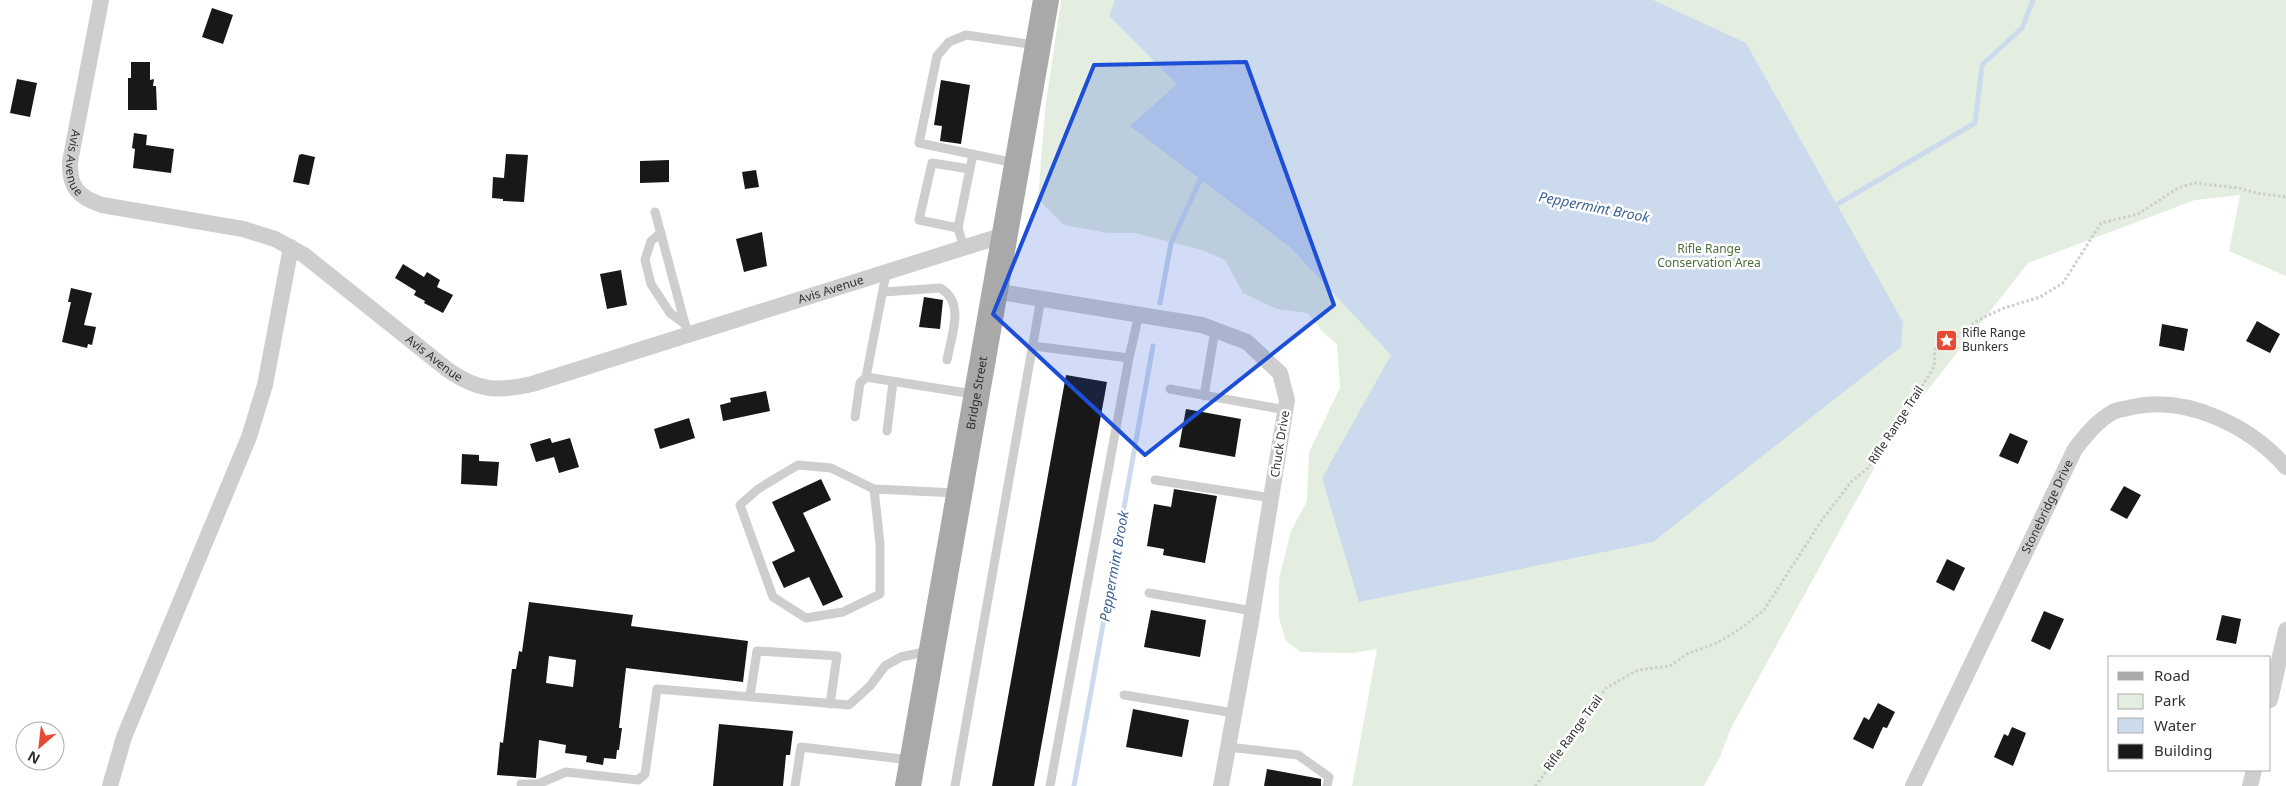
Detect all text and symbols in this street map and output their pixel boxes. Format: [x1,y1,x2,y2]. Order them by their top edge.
street label: Avis Avenue [62,128,87,200]
water label: Peppermint Brook [1537,186,1652,227]
park label: Rifle Range Conservation Area [1657,240,1761,271]
street label: Avis Avenue [796,271,866,308]
place label: Rifle Range Bunkers [1962,324,2026,355]
place icon: Rifle Range Bunkers [1934,328,1958,352]
street label: Avis Avenue [402,330,466,386]
street label: Bridge Street [962,354,991,431]
street label: Rifle Range Trail [1864,382,1927,467]
street label: Chuck Drive [1266,409,1293,479]
street label: Stonebridge Drive [2017,456,2077,556]
water label: Peppermint Brook [1094,508,1133,623]
legend [2108,656,2271,771]
text: Road [2154,665,2190,685]
text: Park [2154,690,2186,710]
street label: Rifle Range Trail [1539,691,1606,774]
text: Water [2154,715,2196,735]
north arrow [15,721,65,771]
text: Building [2154,740,2212,760]
text: N [24,747,43,769]

